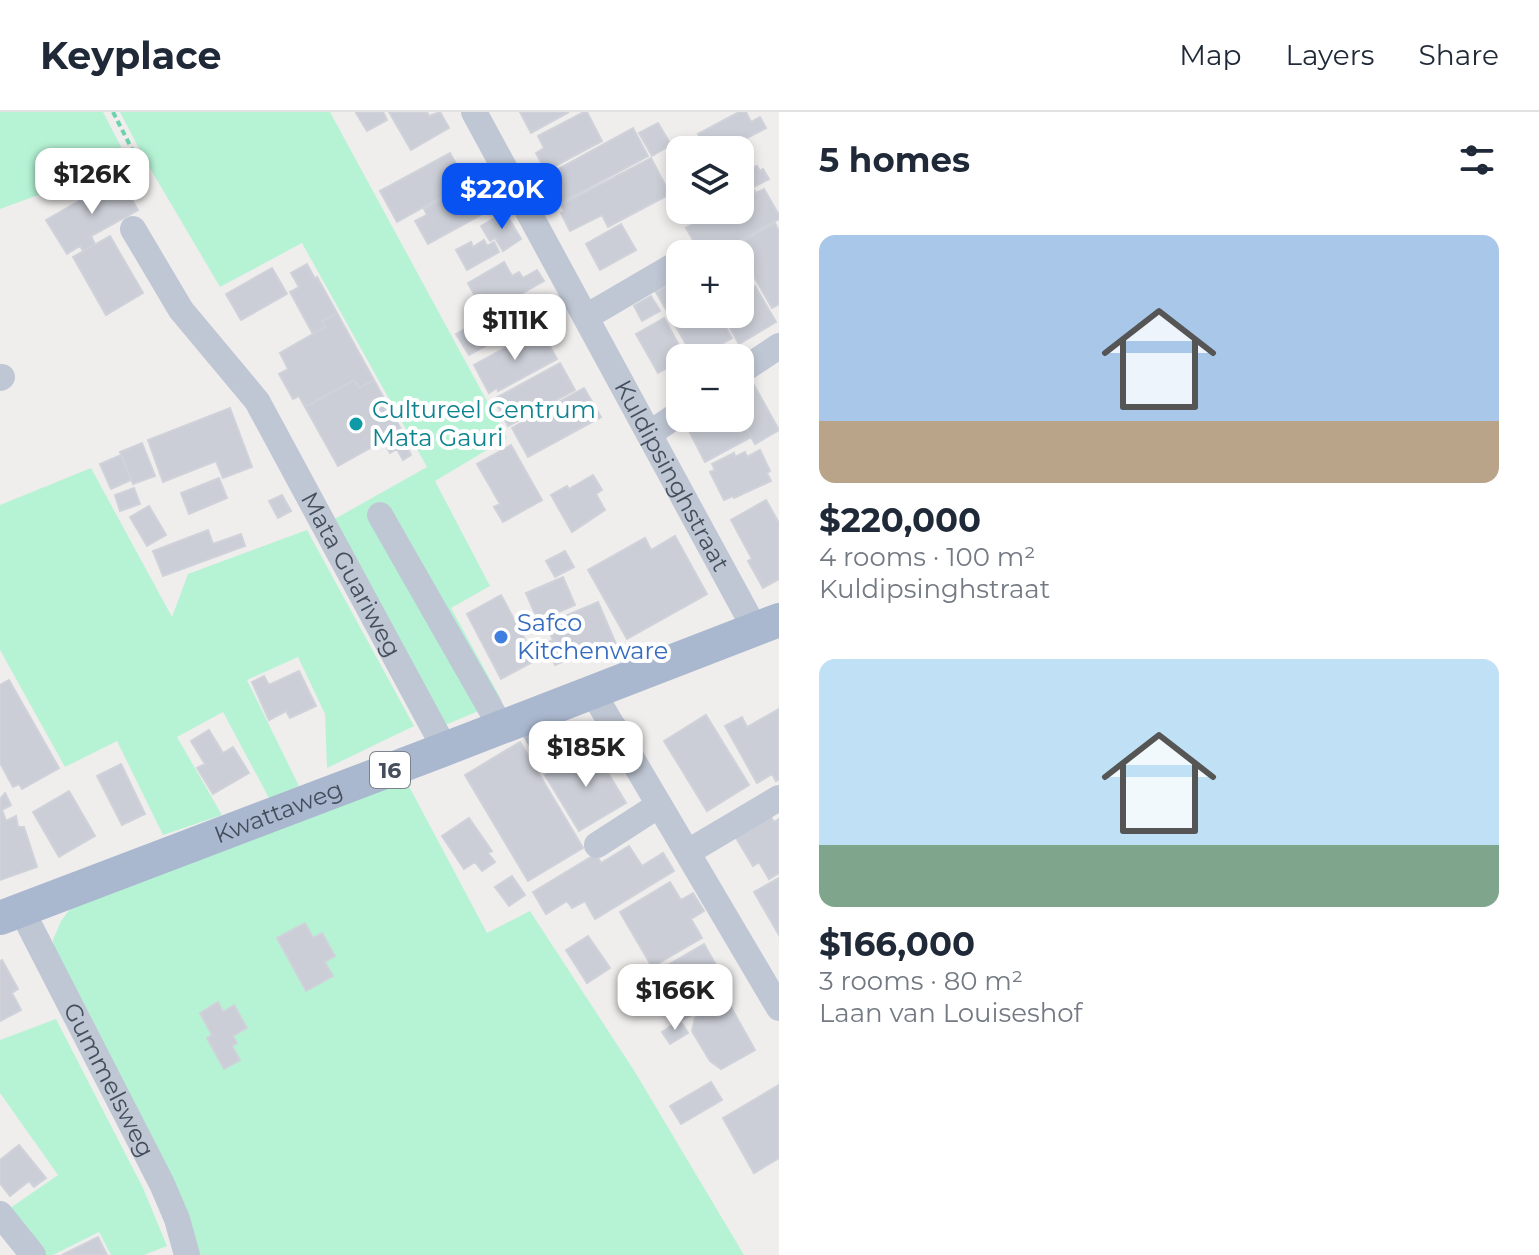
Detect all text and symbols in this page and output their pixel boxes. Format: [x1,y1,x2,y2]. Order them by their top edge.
text: Keyplace [40,32,221,79]
text: Map [1179,38,1242,72]
text: Layers [1286,38,1375,72]
text: Share [1419,38,1499,72]
map controls [666,136,754,432]
button: layers [666,136,754,224]
icon: filters [1455,138,1499,182]
text: 5 homes [819,139,970,181]
pin: $126K [36,148,148,216]
text: $126K [53,158,131,190]
pin: $220K [446,163,558,231]
text: $220K [460,173,544,205]
button: + [666,240,754,328]
icon: home [1087,287,1231,431]
pin: $111K [459,294,571,362]
text: $111K [482,304,548,336]
button: − [666,344,754,432]
street label: Kuldipsinghstraat [608,375,736,576]
place label: Cultureel Centrum Mata Gauri [372,395,596,452]
marker: Cultureel Centrum Mata Gauri [347,415,365,433]
street label: Mata Guariweg [295,487,408,662]
text: $220,000 [819,499,981,541]
text: 4 rooms · 100 m² [819,541,1036,573]
text: Kuldipsinghstraat [819,573,1050,605]
place label: Safco Kitchenware [517,608,668,665]
marker: Safco Kitchenware [492,628,510,646]
icon: home [1087,711,1231,855]
pin: $185K [530,721,642,789]
text: $185K [547,731,625,763]
road number: 16 [370,752,410,788]
street label: Kwattaweg [210,774,347,849]
text: $166,000 [819,923,975,965]
pin: $166K [619,964,731,1032]
text: 3 rooms · 80 m² [819,965,1023,997]
text: $166K [636,974,714,1006]
text: Laan van Louiseshof [819,997,1082,1029]
street label: Gummelsweg [58,998,161,1162]

